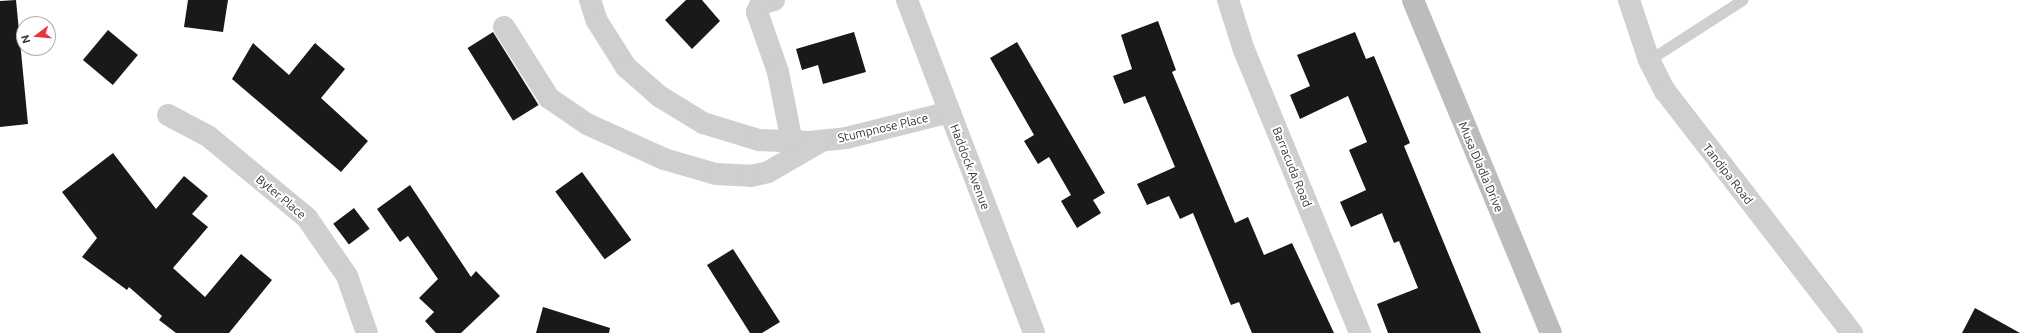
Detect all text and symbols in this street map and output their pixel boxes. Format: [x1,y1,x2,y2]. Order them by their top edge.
north arrow [16,16,56,56]
text: N [19,33,32,45]
street label: Stumpnose Place [836,111,930,145]
street label: Musa Dladla Drive [1455,120,1507,214]
street label: Haddock Avenue [947,122,993,212]
street label: Barracuda Road [1269,125,1315,209]
street label: Tandipa Road [1700,141,1756,207]
street label: Byter Place [253,172,309,222]

